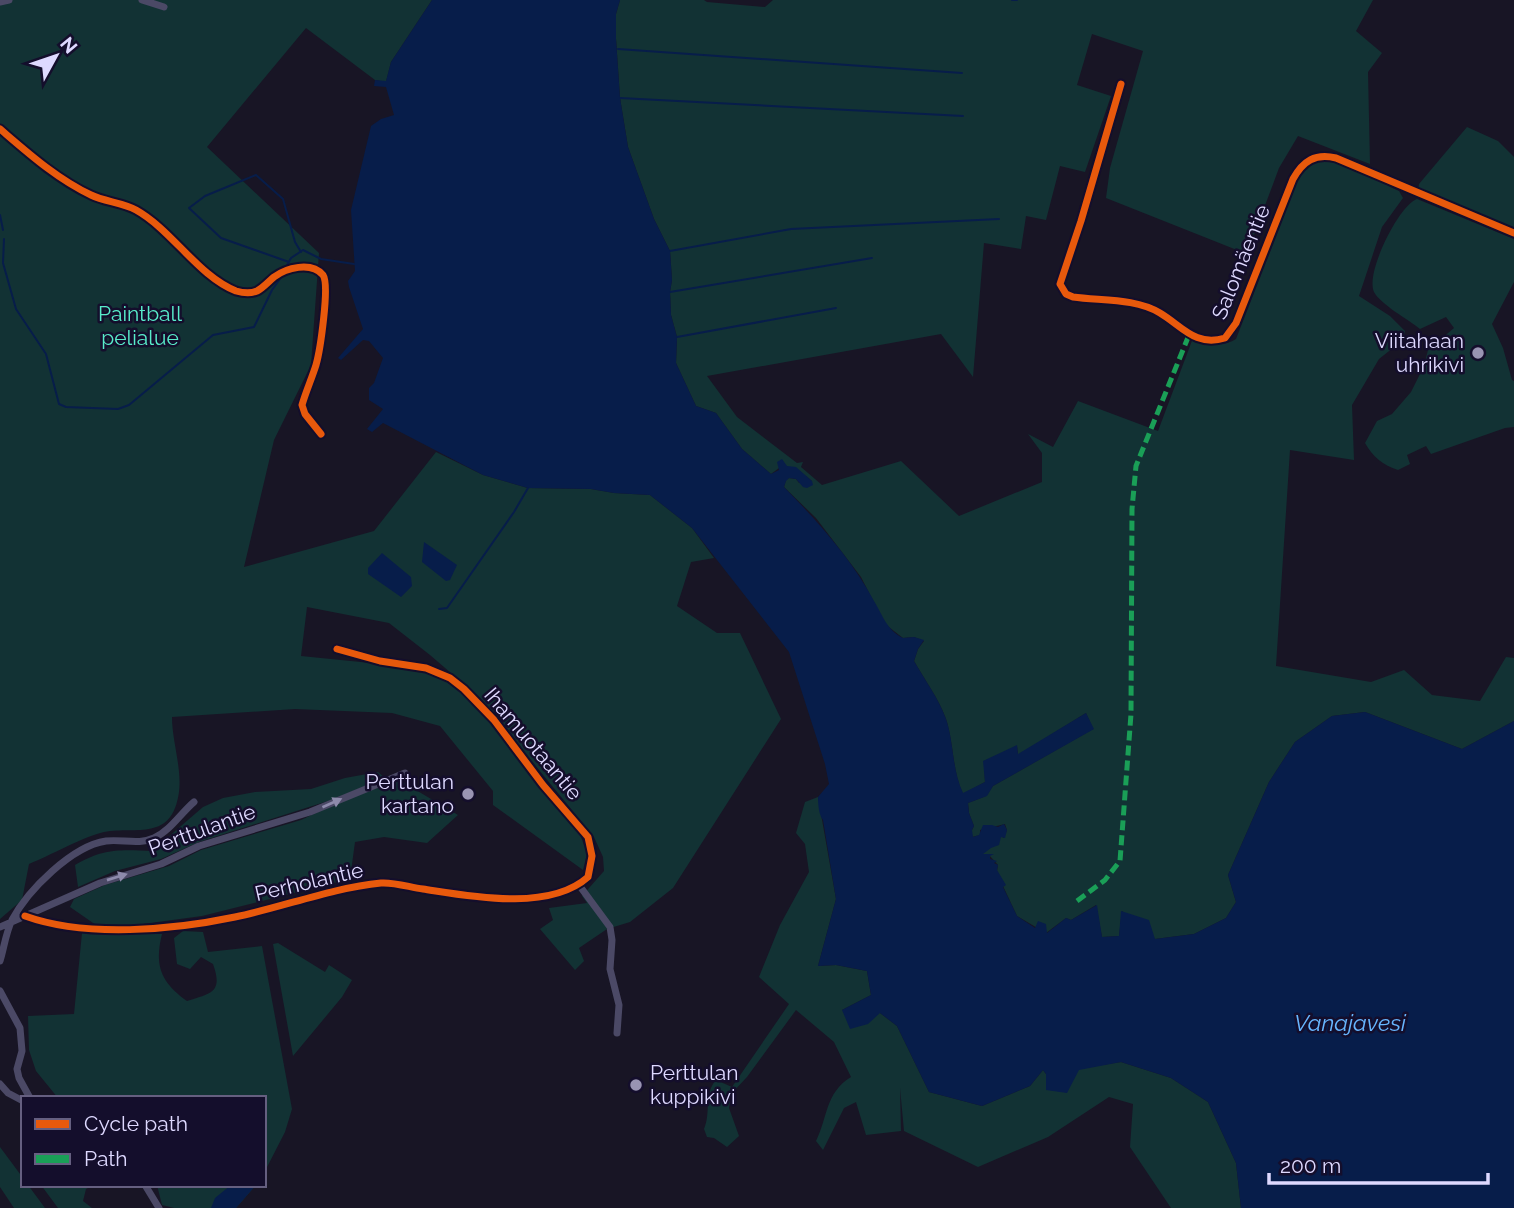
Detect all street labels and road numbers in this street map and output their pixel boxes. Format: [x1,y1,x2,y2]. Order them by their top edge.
street label: Salomäentie [1206,201,1275,323]
street label: Ihamuotaantie [479,682,588,805]
street label: Perttulantie [145,799,259,860]
street label: Perholantie [252,857,366,906]

